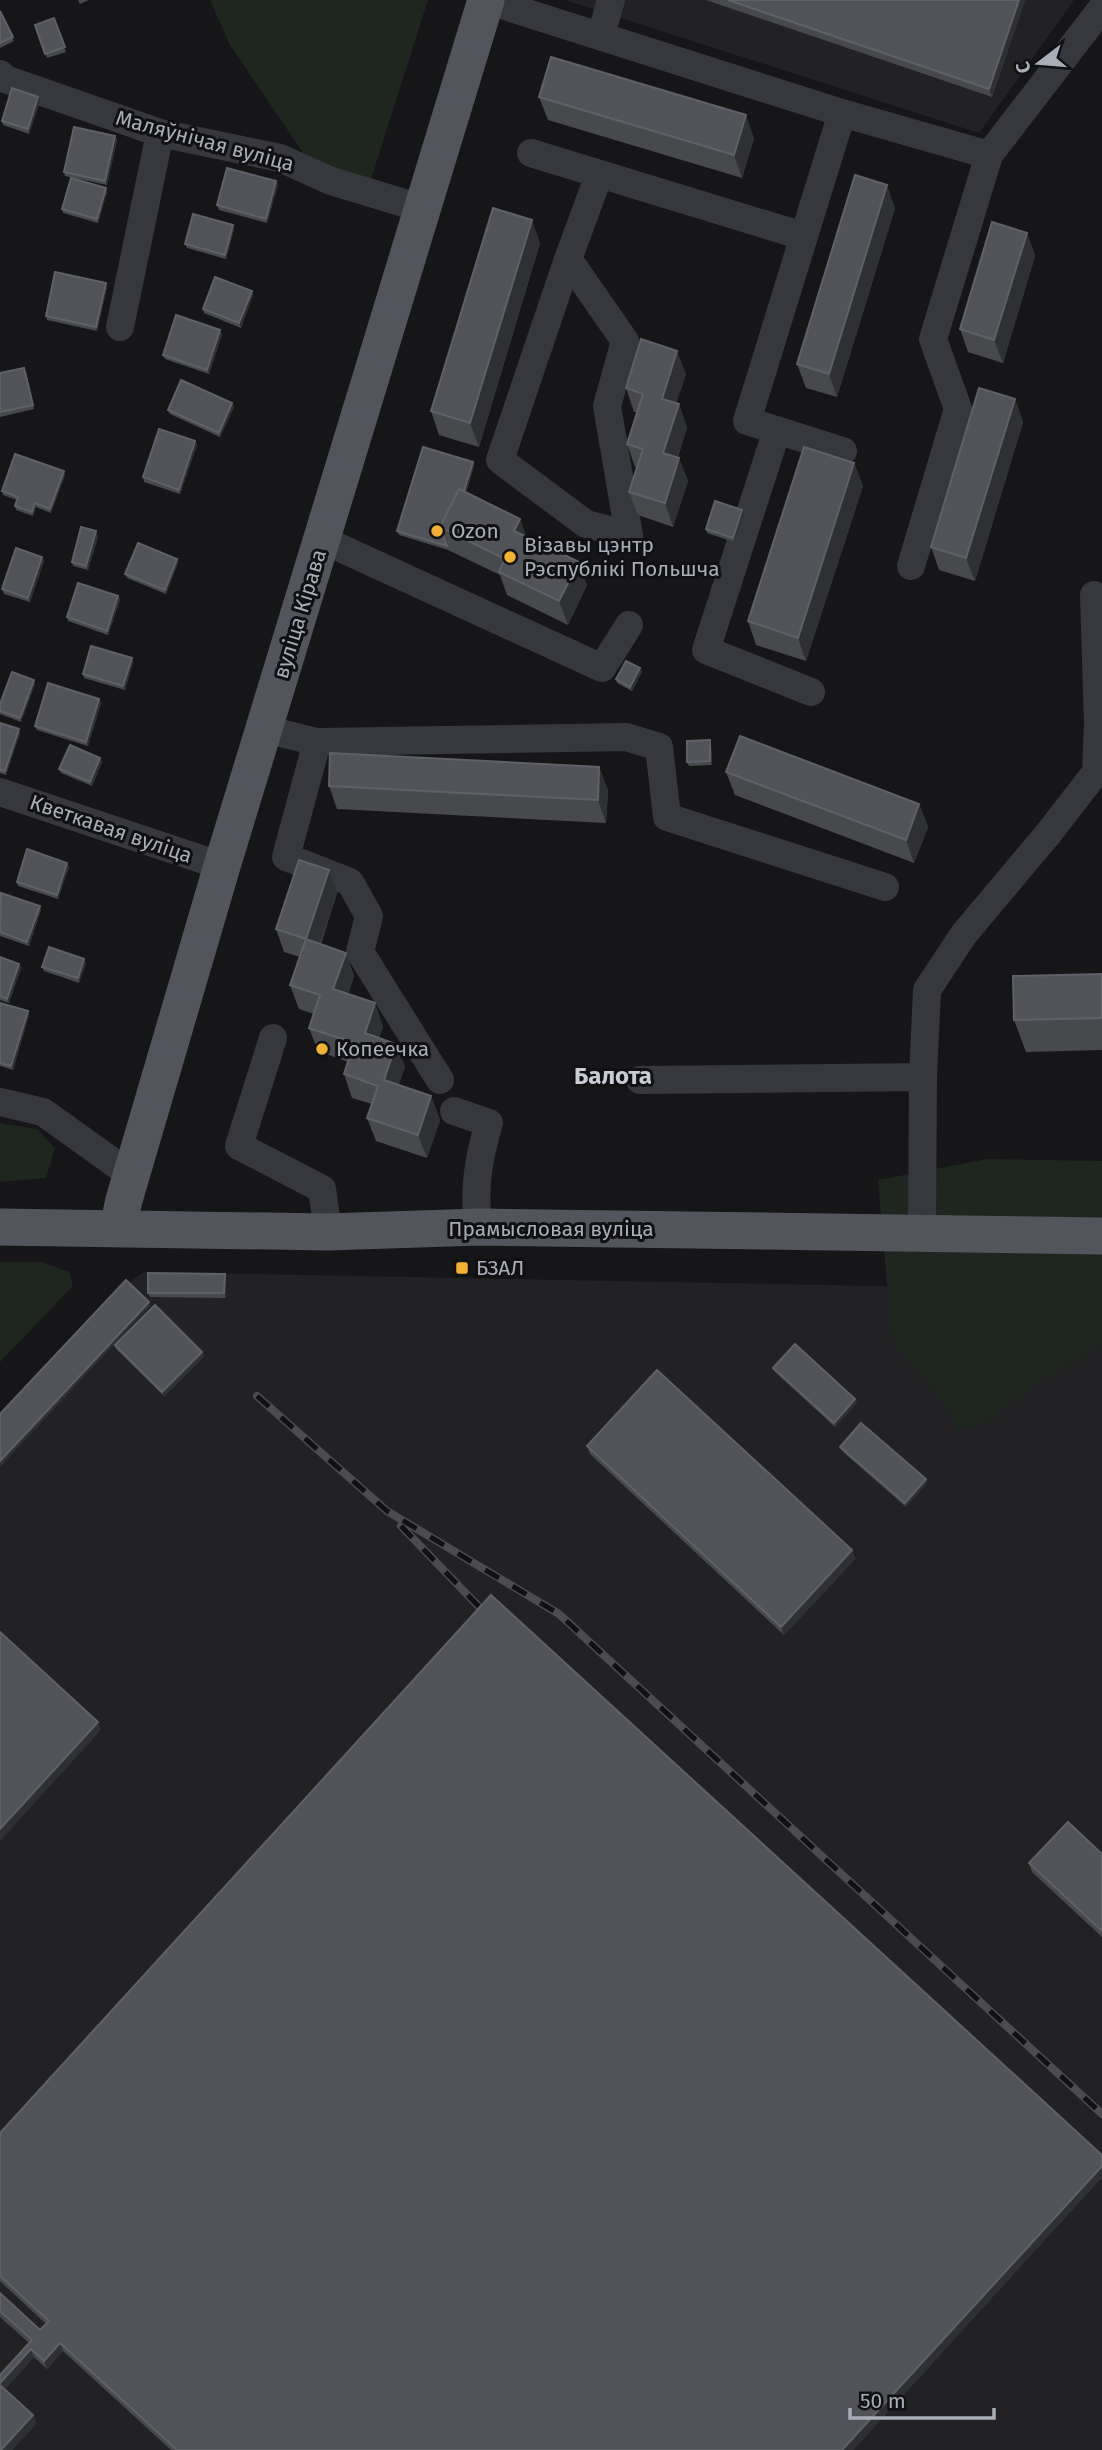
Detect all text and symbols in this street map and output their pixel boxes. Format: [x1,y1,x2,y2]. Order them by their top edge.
north arrow [1004,28,1074,98]
text: С [1011,59,1036,76]
street label: Маляўнічая вуліца [113,105,297,177]
place label: Ozon [451,518,499,544]
marker: Ozon [429,523,445,539]
place label: Візавы цэнтр Рэспублікі Польшча [524,532,720,582]
street label: вуліца Кірава [268,546,332,682]
marker: Візавы цэнтр Рэспублікі Польшча [502,549,518,565]
street label: Кветкавая вуліца [26,789,196,869]
place label: Копеечка [336,1036,429,1062]
marker: Копеечка [314,1041,330,1057]
district label: Балота [574,1062,652,1090]
street label: Прамысловая вуліца [448,1216,654,1242]
place label: БЗАЛ [476,1255,524,1281]
marker: БЗАЛ [454,1260,470,1276]
scale bar [850,2376,993,2420]
text: 50 m [860,2388,906,2414]

